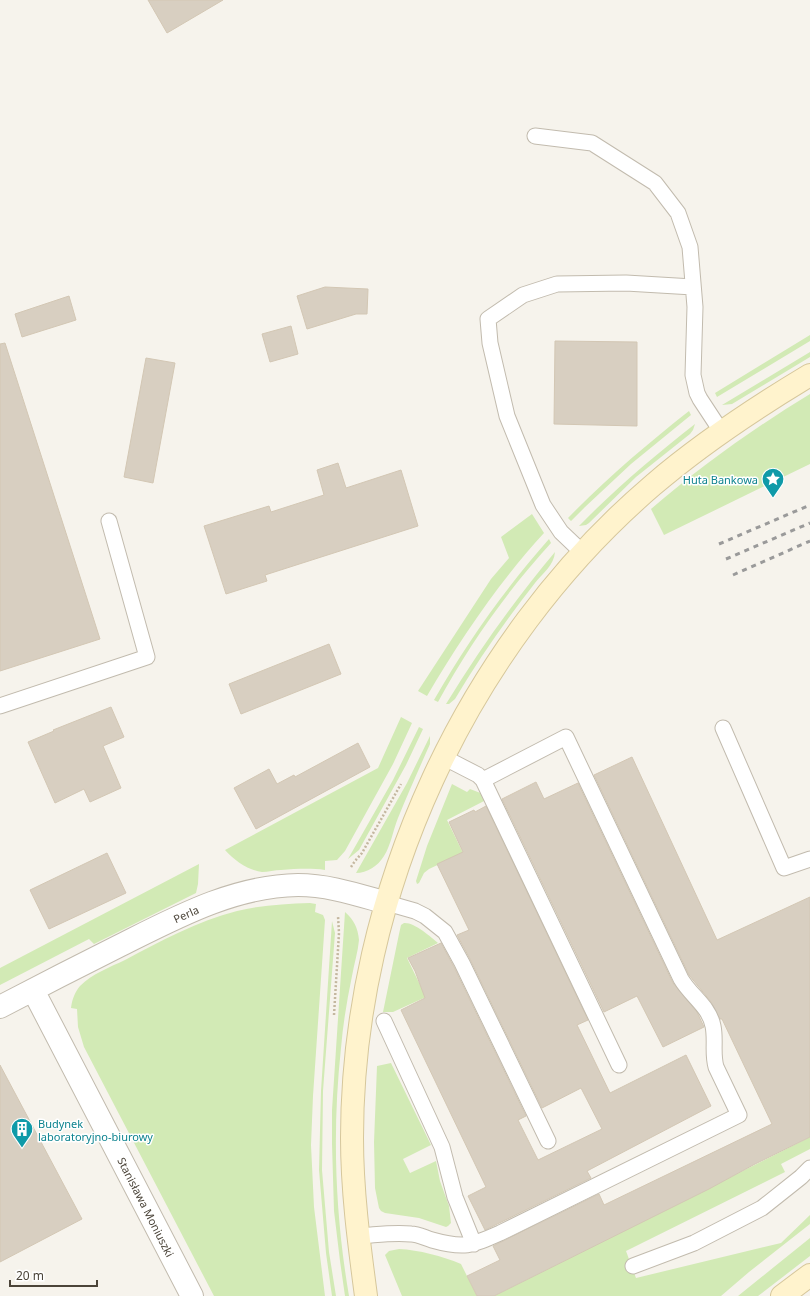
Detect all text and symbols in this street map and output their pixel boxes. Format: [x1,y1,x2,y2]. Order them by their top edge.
place icon: Huta Bankowa [760,466,786,499]
place label: Huta Bankowa [683,472,758,487]
street label: Perla [171,902,201,926]
building icon: Budynek laboratoryjno-biurowy [9,1116,35,1149]
place label: Budynek laboratoryjno-biurowy [38,1116,153,1144]
street label: Stanisława Moniuszki [114,1155,178,1259]
scale bar [10,1262,97,1288]
text: 20 m [16,1267,44,1284]

